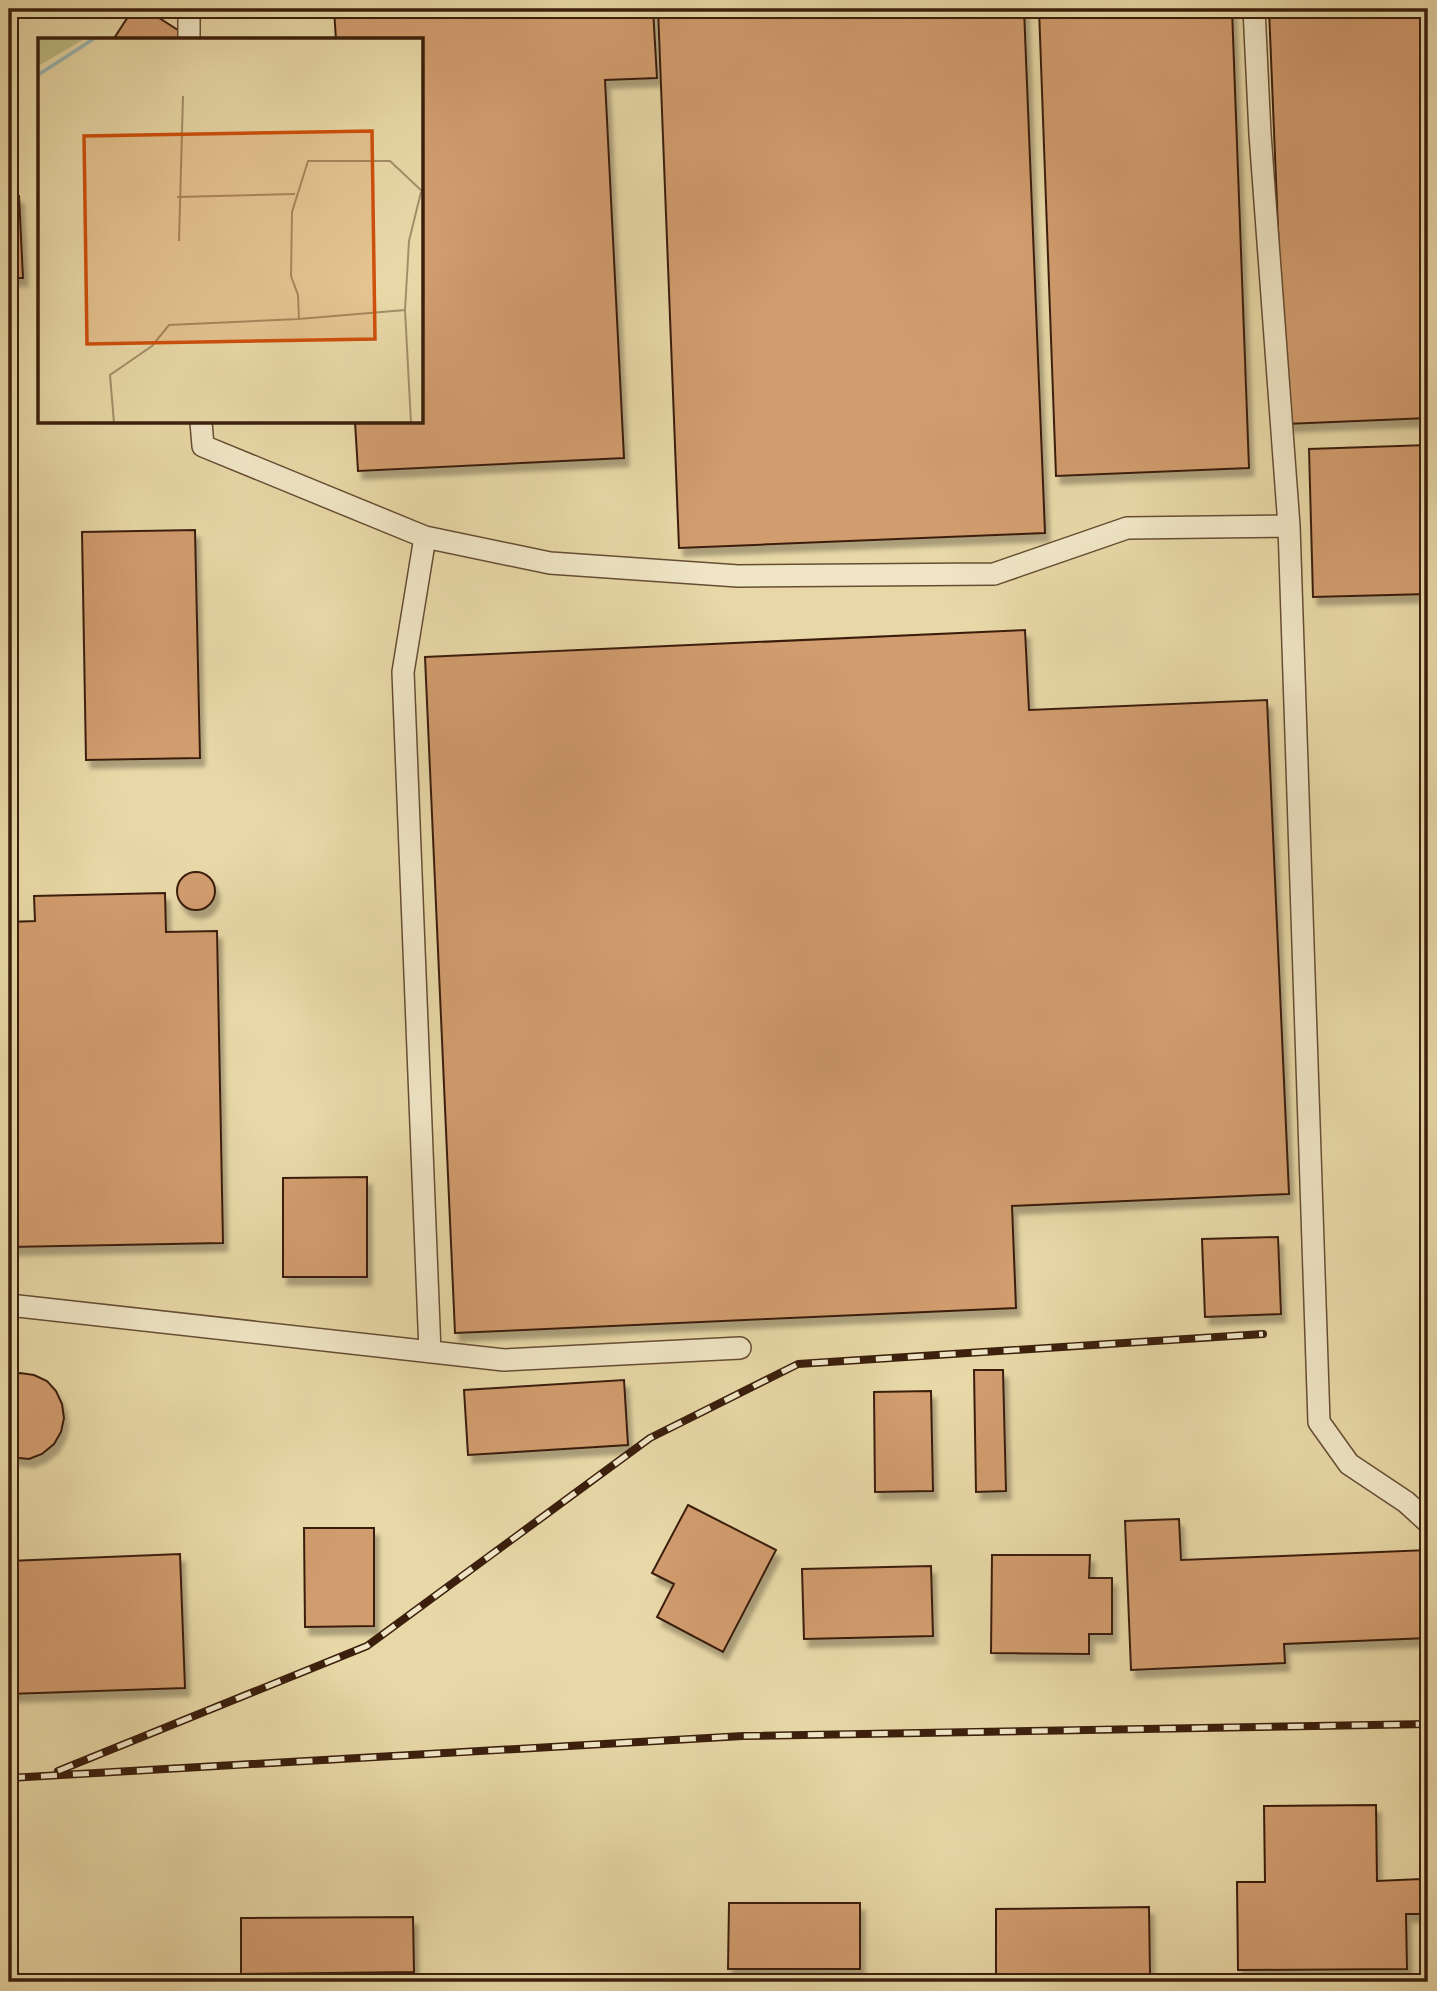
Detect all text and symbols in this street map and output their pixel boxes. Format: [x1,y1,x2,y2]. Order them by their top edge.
inset map [38,38,424,424]

